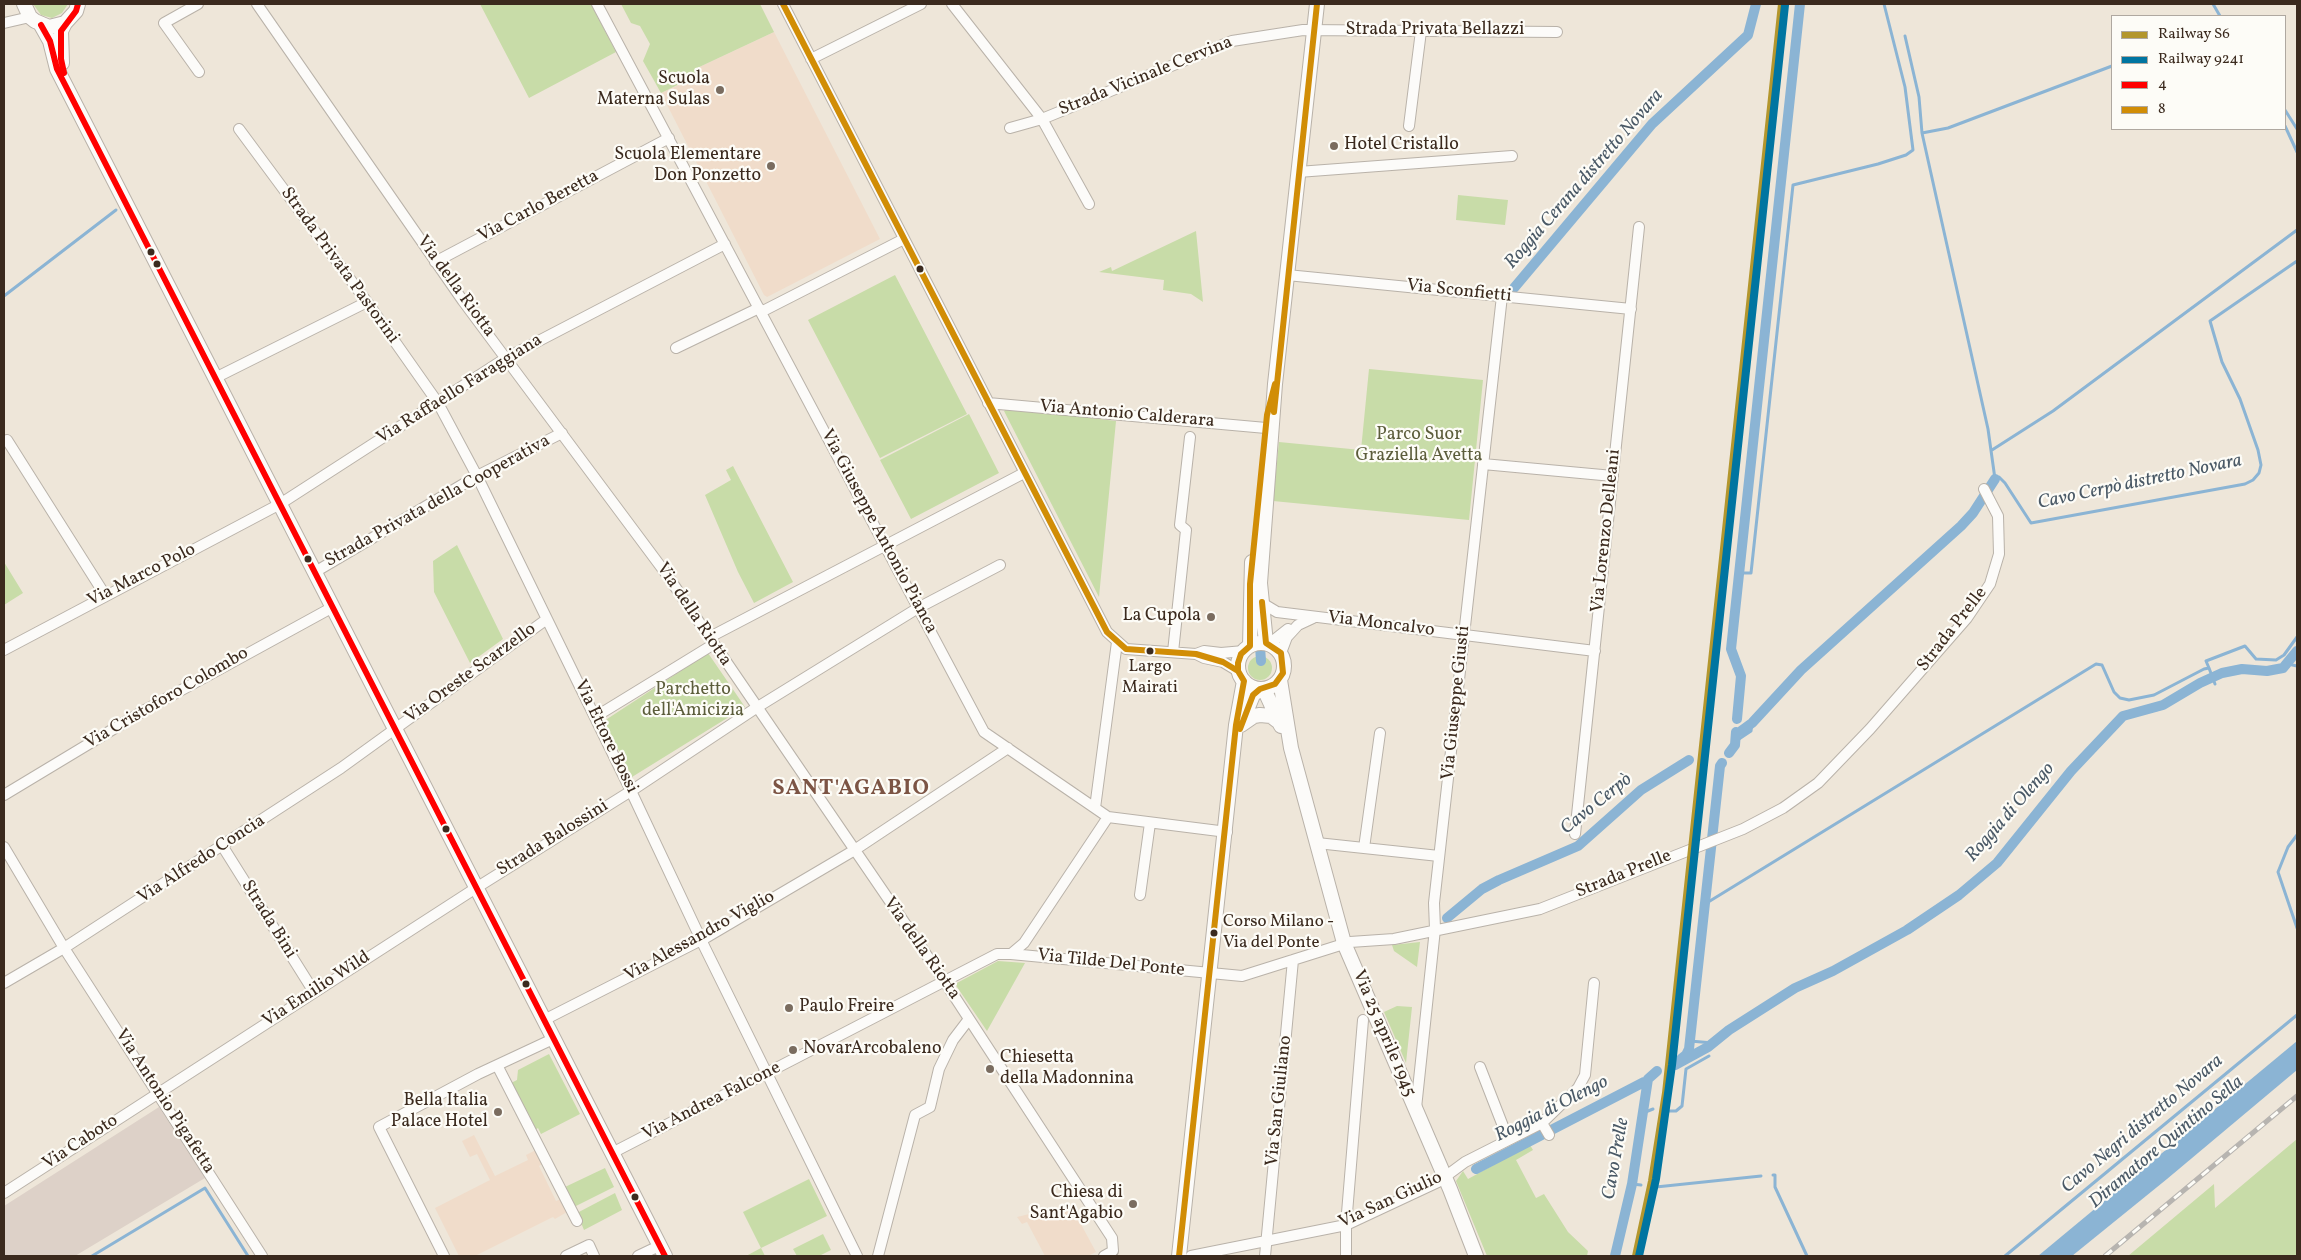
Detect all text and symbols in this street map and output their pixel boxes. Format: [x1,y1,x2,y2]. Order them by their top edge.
legend [2111,15,2286,130]
street label: Strada Privata Bellazzi [1346,20,1524,42]
text: Railway S6 [2158,24,2230,45]
street label: Strada Vicinale Cervina [1056,32,1236,122]
text: Railway 9241 [2158,49,2244,70]
place label: Scuola Materna Sulas [597,69,710,112]
text: 4 [2158,74,2167,95]
marker: Scuola Materna Sulas [714,84,726,96]
water label: Roggia Cerana distretto Novara [1501,86,1669,274]
text: 8 [2158,99,2166,120]
place label: Hotel Cristallo [1344,135,1459,157]
marker: Hotel Cristallo [1328,140,1340,152]
place label: Scuola Elementare Don Ponzetto [614,145,761,188]
marker: Scuola Elementare Don Ponzetto [765,160,777,172]
street label: Via Carlo Beretta [475,166,603,248]
street label: Strada Privata Pastorini [275,184,403,348]
street label: Via della Riotta [411,232,499,342]
unlabelled marker [146,247,156,257]
unlabelled marker [152,259,162,269]
unlabelled marker [915,264,925,274]
street label: Via Sconfietti [1405,276,1513,308]
street label: Via Raffaello Faraggiana [373,330,547,450]
street label: Via Antonio Calderara [1039,397,1215,433]
park label: Parco Suor Graziella Avetta [1356,425,1482,468]
street label: Via Giuseppe Antonio Pianca [815,426,941,638]
street label: Strada Privata della Cooperativa [322,431,554,573]
street label: Via Lorenzo Delleani [1588,448,1626,614]
water label: Cavo Cerpò distretto Novara [2036,450,2244,516]
street label: Via Marco Polo [84,540,200,612]
unlabelled marker [303,554,313,564]
street label: Via della Riotta [650,559,736,671]
street label: Strada Prelle [1913,583,1993,677]
place label: La Cupola [1122,606,1201,628]
street label: Via Moncalvo [1326,608,1436,642]
marker: La Cupola [1205,611,1217,623]
street label: Via Oreste Scarzello [401,619,541,729]
street label: Via Giuseppe Giusti [1438,625,1476,781]
street label: Via Cristoforo Colombo [81,643,253,755]
marker: Largo Mairati [1145,646,1155,656]
place label: Largo Mairati [1122,658,1178,698]
street label: Via Ettore Bossi [568,677,642,797]
park label: Parchetto dell'Amicizia [642,680,744,722]
water label: Roggia di Olengo [1962,759,2060,867]
water label: Cavo Cerpò [1557,769,1637,841]
district label: SANT'AGABIO [771,777,931,803]
street label: Strada Balossini [493,796,613,882]
street label: Via Alfredo Concia [134,811,270,909]
unlabelled marker [441,824,451,834]
street label: Strada Prelle [1573,846,1675,904]
street label: Strada Bini [235,877,301,963]
street label: Via Alessandro Viglio [621,887,779,987]
street label: Via della Riotta [878,894,964,1004]
place label: Corso Milano - Via del Ponte [1223,913,1334,953]
marker: Corso Milano - Via del Ponte [1209,928,1219,938]
street label: Via Tilde Del Ponte [1036,946,1186,982]
street label: Via Emilio Wild [259,947,375,1033]
street label: Via 25 aprile 1945 [1347,967,1419,1101]
unlabelled marker [521,979,531,989]
place label: Paulo Freire [799,997,894,1019]
marker: Paulo Freire [783,1002,795,1014]
street label: Via Antonio Pigafetta [109,1026,219,1178]
street label: Via San Giuliano [1262,1034,1298,1168]
place label: NovarArcobaleno [803,1039,942,1061]
marker: NovarArcobaleno [787,1044,799,1056]
place label: Chiesetta della Madonnina [1000,1048,1134,1090]
water label: Cavo Negri distretto Novara [2057,1051,2229,1199]
street label: Via Andrea Falcone [639,1058,785,1146]
marker: Chiesetta della Madonnina [984,1063,996,1075]
water label: Roggia di Olengo [1491,1072,1613,1148]
water label: Diramatore Quintino Sella [2085,1072,2249,1214]
place label: Bella Italia Palace Hotel [391,1091,488,1134]
marker: Bella Italia Palace Hotel [492,1106,504,1118]
street label: Via Caboto [39,1111,123,1175]
water label: Cavo Prelle [1599,1116,1635,1202]
street label: Via San Giulio [1336,1168,1446,1234]
place label: Chiesa di Sant'Agabio [1030,1183,1123,1226]
unlabelled marker [630,1192,640,1202]
marker: Chiesa di Sant'Agabio [1127,1198,1139,1210]

